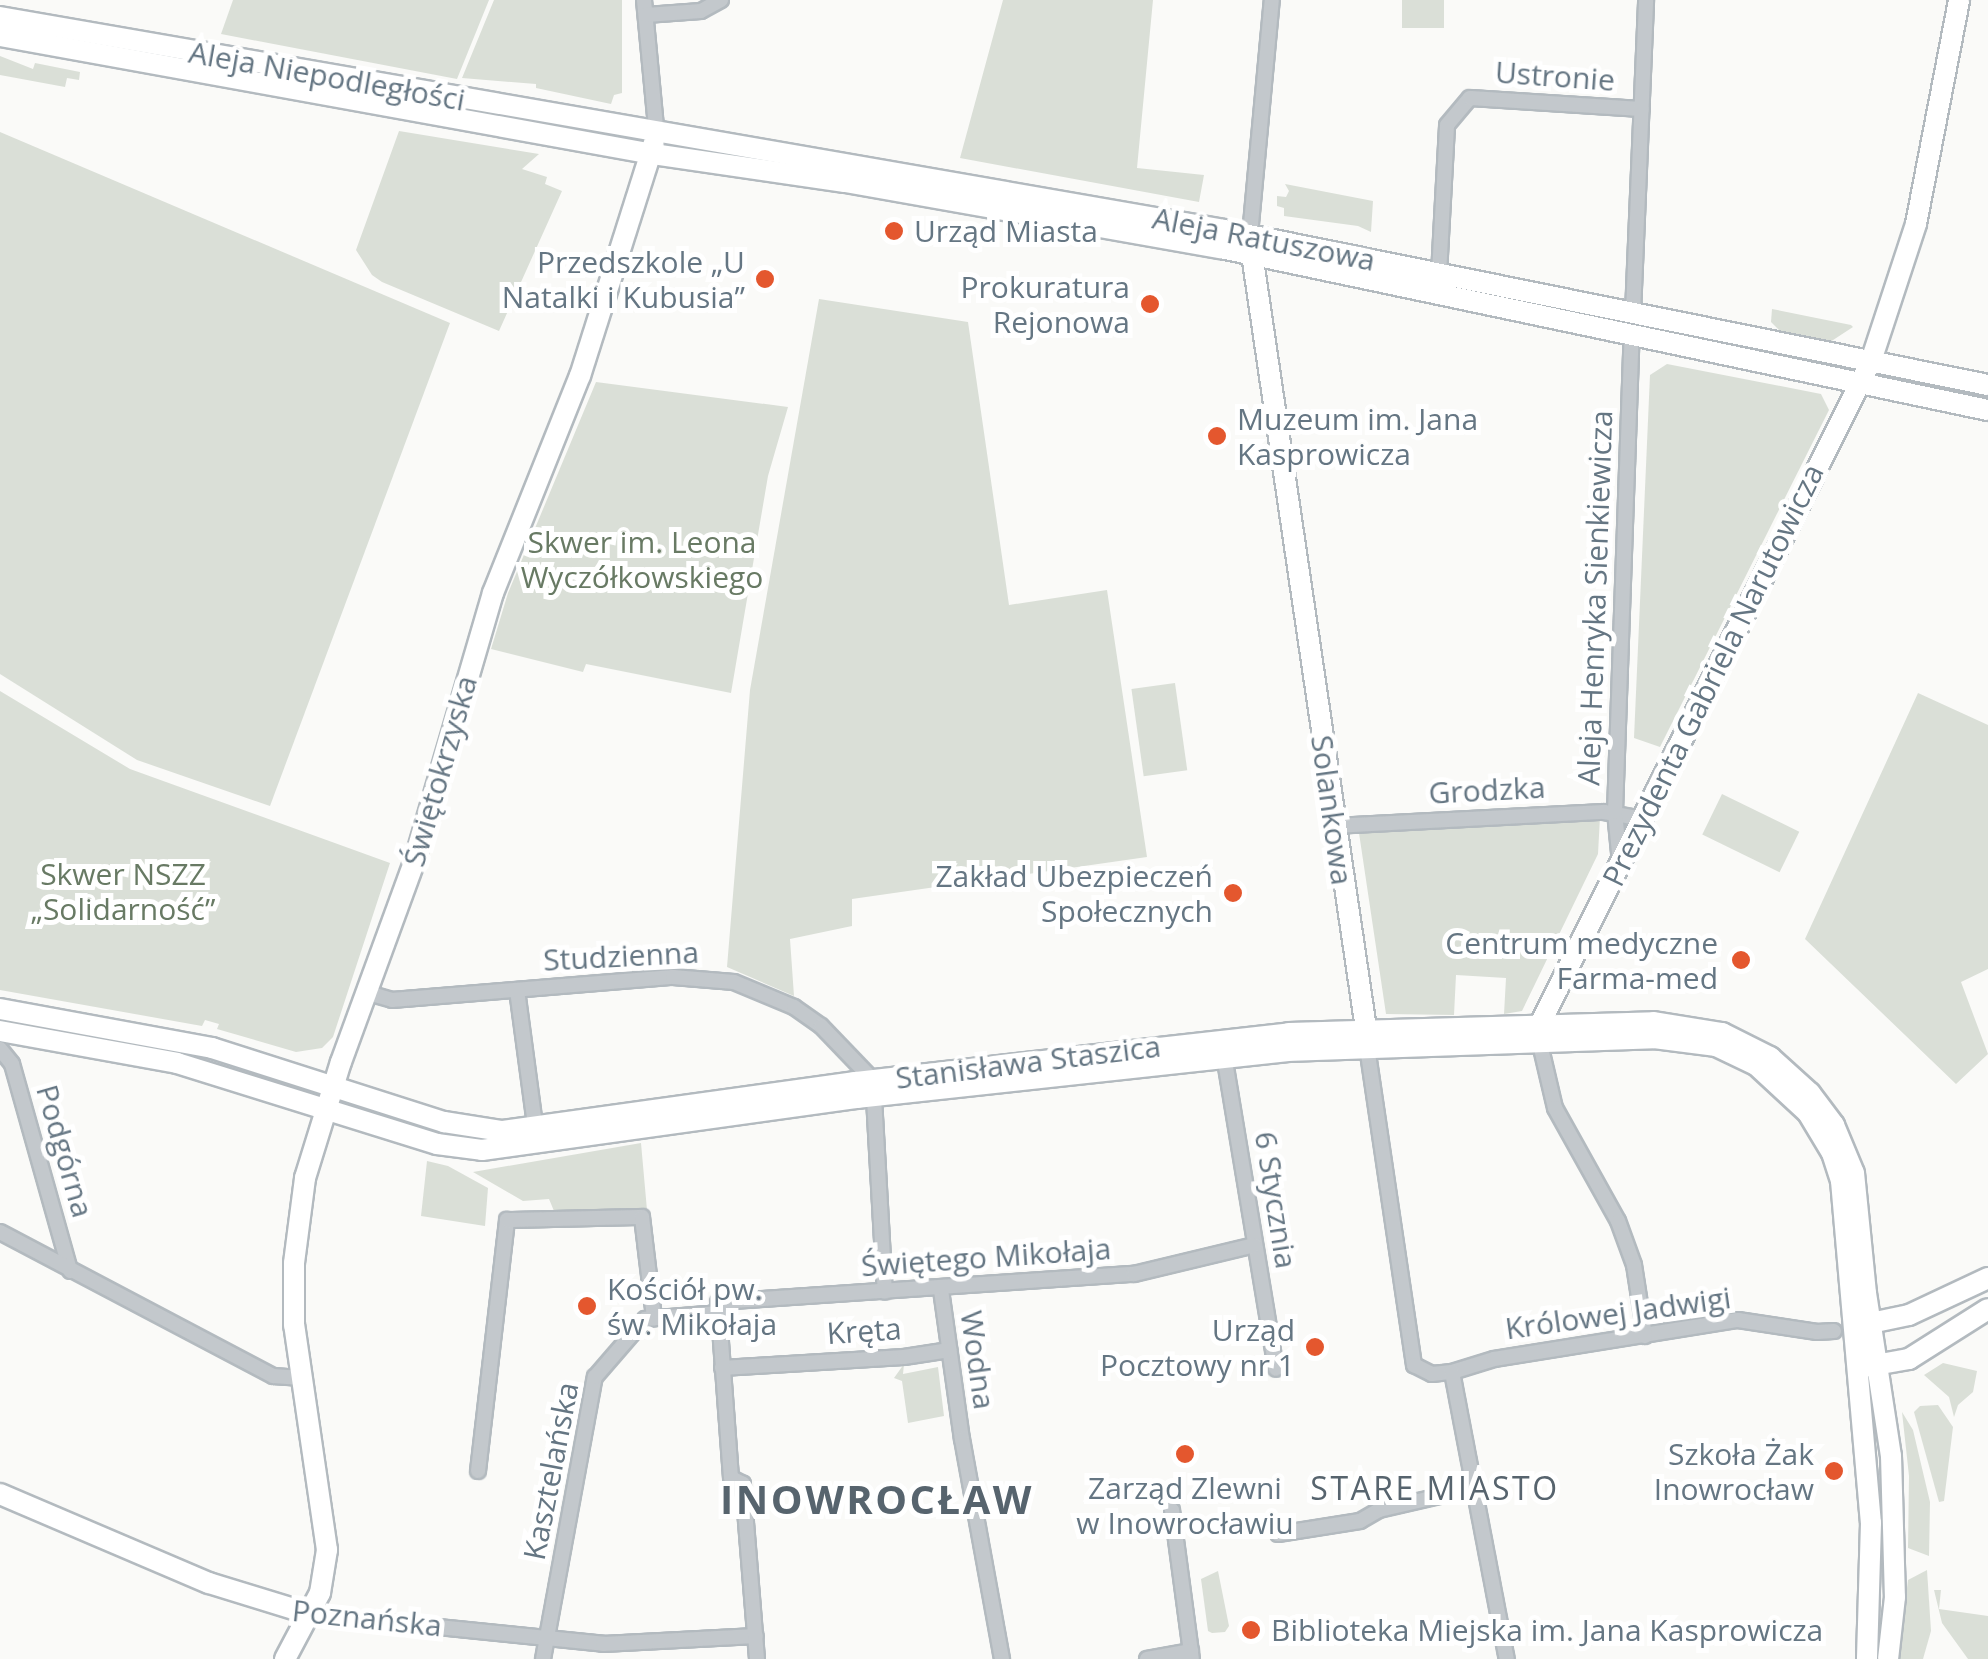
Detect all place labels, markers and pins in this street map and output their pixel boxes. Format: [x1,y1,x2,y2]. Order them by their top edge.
place label: Urząd Miasta [914,213,1098,249]
marker: Urząd Miasta [883,220,905,242]
place label: Przedszkole „U Natalki i Kubusia” [502,244,745,314]
marker: Przedszkole „U Natalki i Kubusia” [754,268,776,290]
place label: Prokuratura Rejonowa [961,269,1130,340]
marker: Prokuratura Rejonowa [1139,293,1161,315]
place label: Muzeum im. Jana Kasprowicza [1237,401,1478,472]
marker: Muzeum im. Jana Kasprowicza [1206,425,1228,447]
place label: Zakład Ubezpieczeń Społecznych [935,858,1213,928]
marker: Zakład Ubezpieczeń Społecznych [1222,882,1244,904]
place label: Centrum medyczne Farma-med [1445,925,1718,996]
marker: Centrum medyczne Farma-med [1728,947,1754,973]
place label: Kościół pw. św. Mikołaja [607,1271,777,1342]
marker: Kościół pw. św. Mikołaja [576,1295,598,1317]
place label: Urząd Pocztowy nr 1 [1100,1312,1295,1382]
marker: Urząd Pocztowy nr 1 [1304,1336,1326,1358]
place label: Szkoła Żak Inowrocław [1654,1436,1814,1506]
marker: Zarząd Zlewni w Inowrocławiu [1174,1443,1196,1465]
marker: Szkoła Żak Inowrocław [1823,1460,1845,1482]
place label: Zarząd Zlewni w Inowrocławiu [1076,1470,1294,1540]
place label: Biblioteka Miejska im. Jana Kasprowicza [1271,1612,1823,1648]
marker: Biblioteka Miejska im. Jana Kasprowicza [1240,1619,1262,1641]

